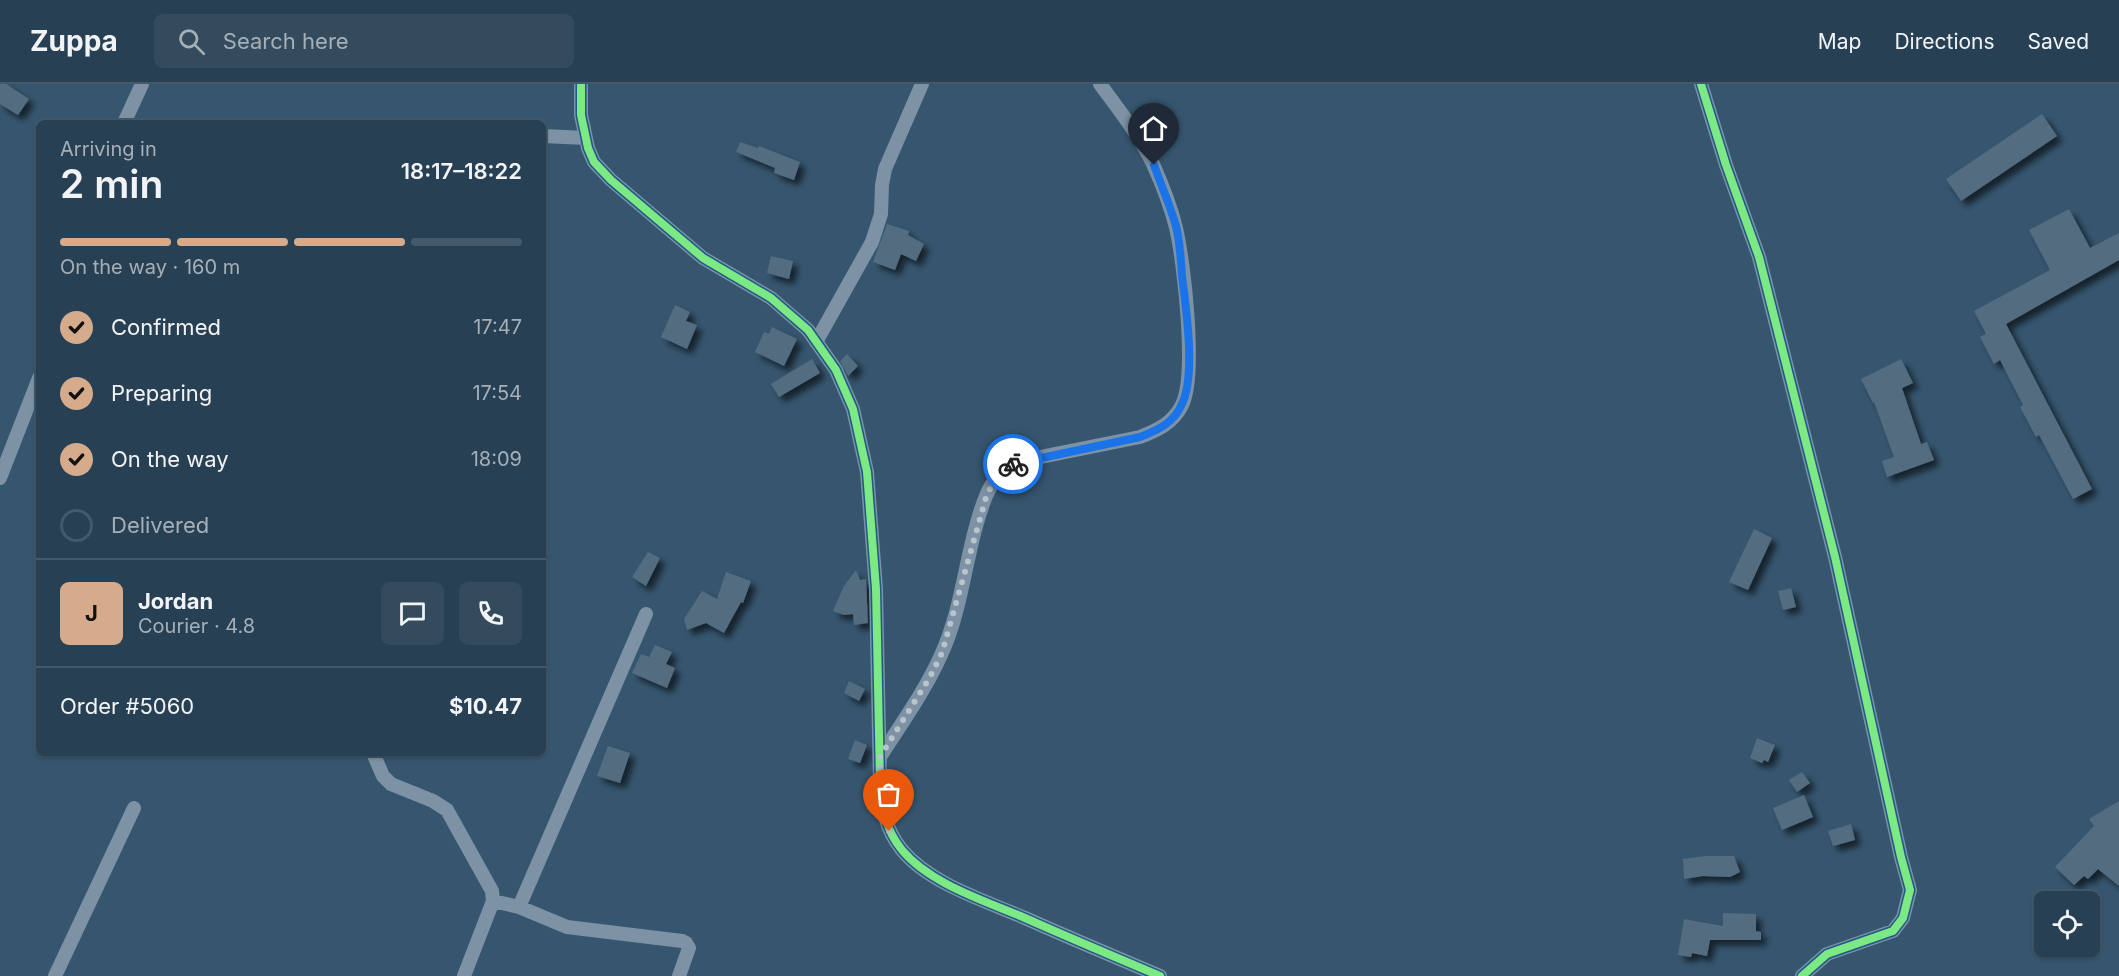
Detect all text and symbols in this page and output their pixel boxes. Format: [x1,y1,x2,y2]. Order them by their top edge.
search box [154,14,574,68]
text: Zuppa [30,24,118,58]
icon: search [175,25,208,58]
text: Search here [223,28,349,54]
text: Map [1818,29,1861,54]
text: Directions [1894,29,1995,54]
text: Saved [2028,29,2089,54]
pin [1128,103,1179,165]
icon: home [1137,112,1170,145]
text: Arriving in [60,137,157,161]
text: 18:17–18:22 [401,158,522,184]
text: 2 min [60,160,163,207]
text: On the way · 160 m [60,255,240,279]
icon: check [60,311,93,344]
text: Confirmed [111,314,221,340]
text: 17:47 [473,315,522,339]
icon: check [60,377,93,410]
text: Preparing [111,380,212,406]
text: 17:54 [472,381,522,405]
courier [983,434,1043,494]
icon: check [60,443,93,476]
text: On the way [111,446,229,472]
text: 18:09 [471,447,522,471]
icon: bike [997,448,1030,481]
text: Delivered [111,512,209,538]
button: chat [381,582,444,645]
button: phone [459,582,522,645]
text: Jordan [138,588,213,614]
text: J [85,600,98,626]
text: Courier · 4.8 [138,614,255,638]
text: Order #5060 [60,693,194,719]
text: $10.47 [449,693,522,719]
pin [863,769,914,831]
icon: bag [872,778,905,811]
map controls [2034,891,2100,957]
button: locate [2034,891,2100,957]

